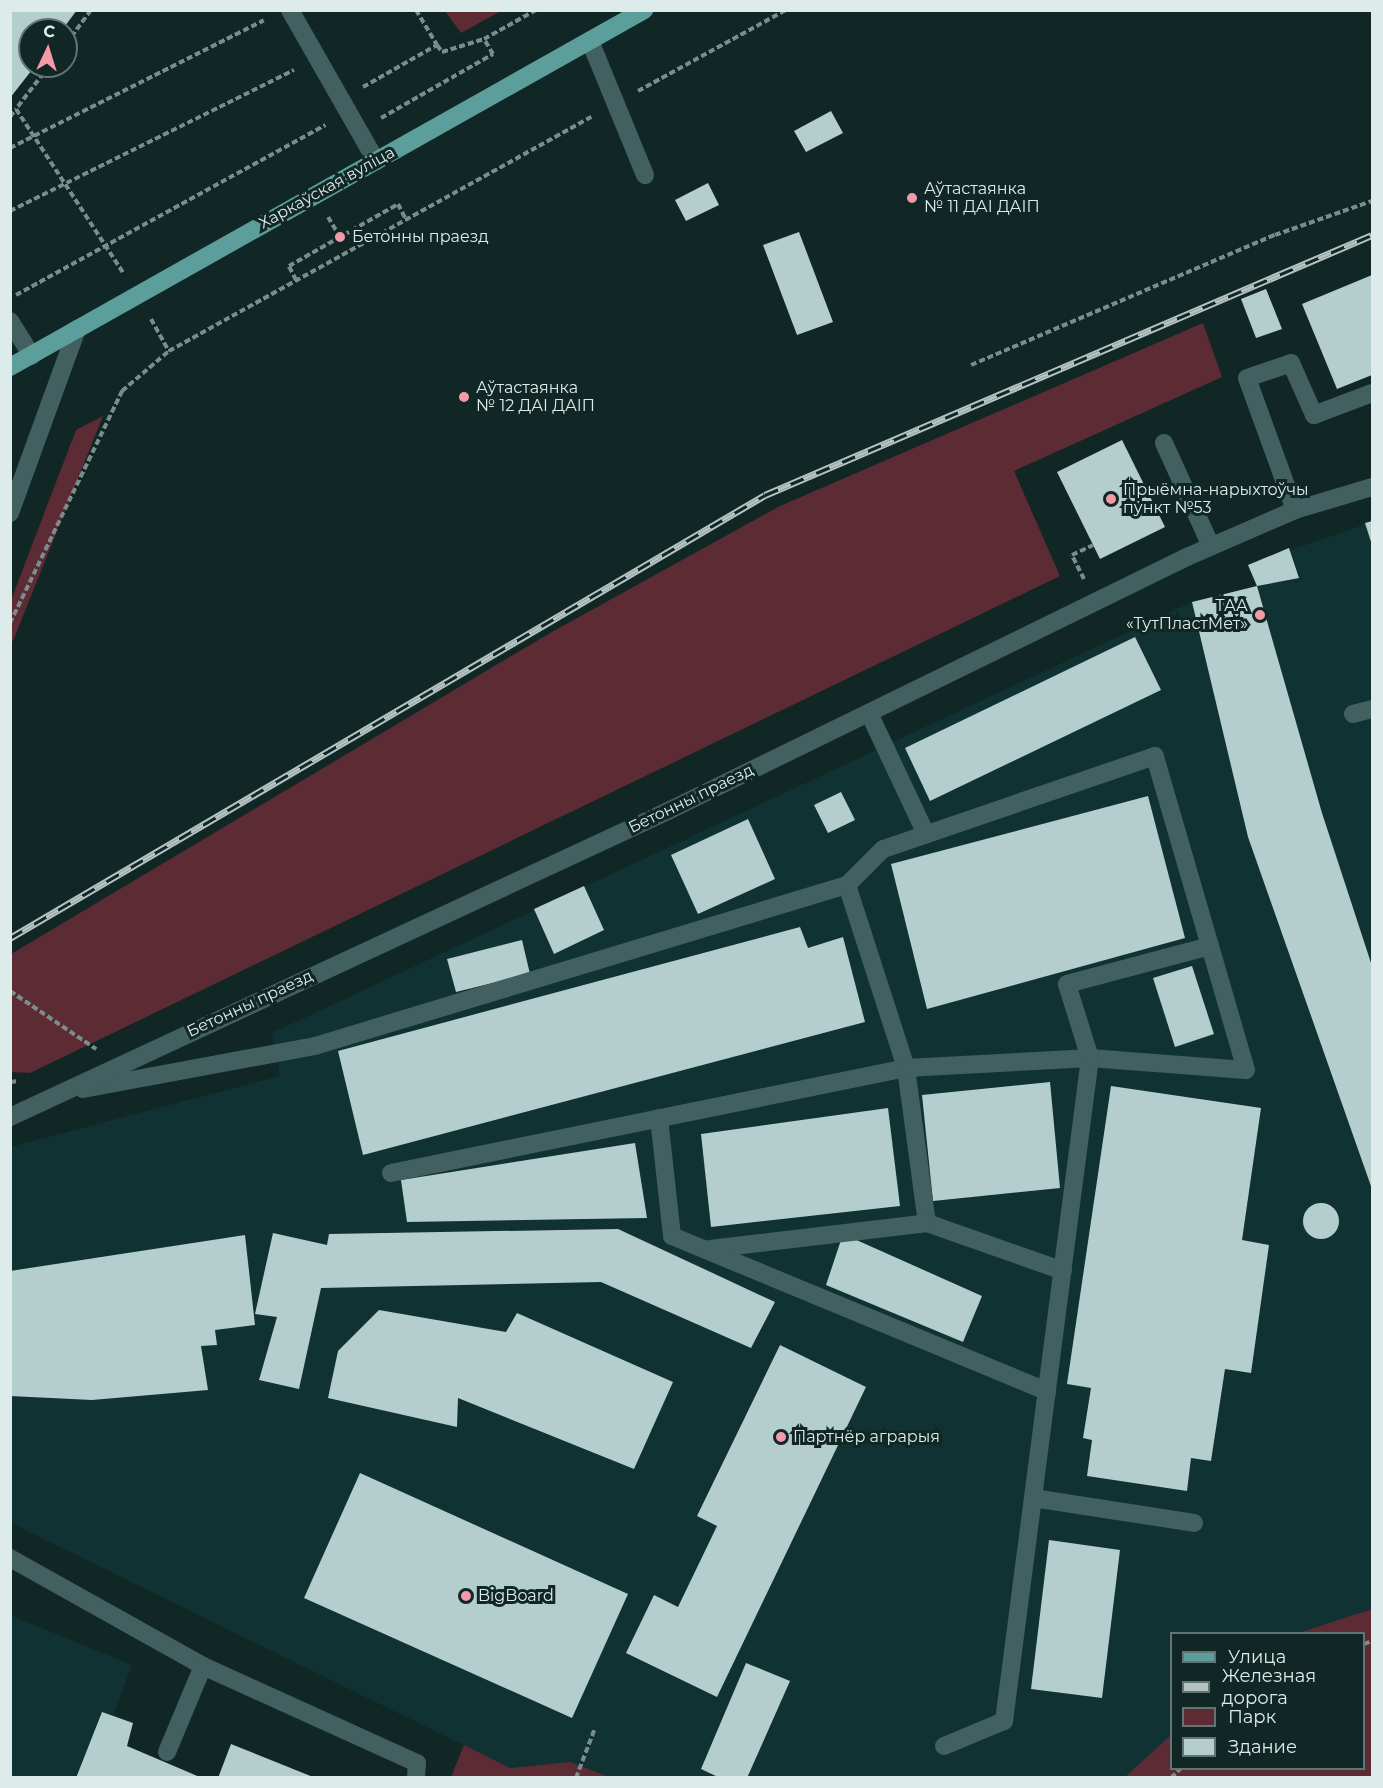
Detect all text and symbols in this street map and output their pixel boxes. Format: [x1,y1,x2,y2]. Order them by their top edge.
north arrow [18,18,78,78]
text: С [43,22,56,41]
street label: Харкаўская вуліца [256,143,398,233]
place label: Аўтастаянка № 11 ДАІ ДАІП [924,179,1040,217]
marker: Аўтастаянка № 11 ДАІ ДАІП [905,191,919,205]
place label: Бетонны праезд [352,227,489,247]
marker: Бетонны праезд [333,230,347,244]
place label: Аўтастаянка № 12 ДАІ ДАІП [476,378,595,416]
marker: Аўтастаянка № 12 ДАІ ДАІП [457,390,471,404]
place label: Прыёмна-нарыхтоўчы пункт №53 [1123,480,1309,518]
marker: Прыёмна-нарыхтоўчы пункт №53 [1104,492,1118,506]
place label: ТАА «ТутПластМет» [1126,596,1248,634]
marker: ТАА «ТутПластМет» [1253,608,1267,622]
street label: Бетонны праезд [625,760,757,838]
street label: Бетонны праезд [184,966,316,1042]
place label: Партнёр аграрыя [793,1427,940,1447]
marker: Партнёр аграрыя [774,1430,788,1444]
place label: BigBoard [478,1586,554,1606]
marker: BigBoard [459,1589,473,1603]
legend [1170,1632,1365,1770]
text: Улица [1228,1646,1286,1668]
text: Железная дорога [1222,1665,1316,1709]
text: Парк [1228,1706,1276,1728]
text: Здание [1228,1736,1297,1758]

